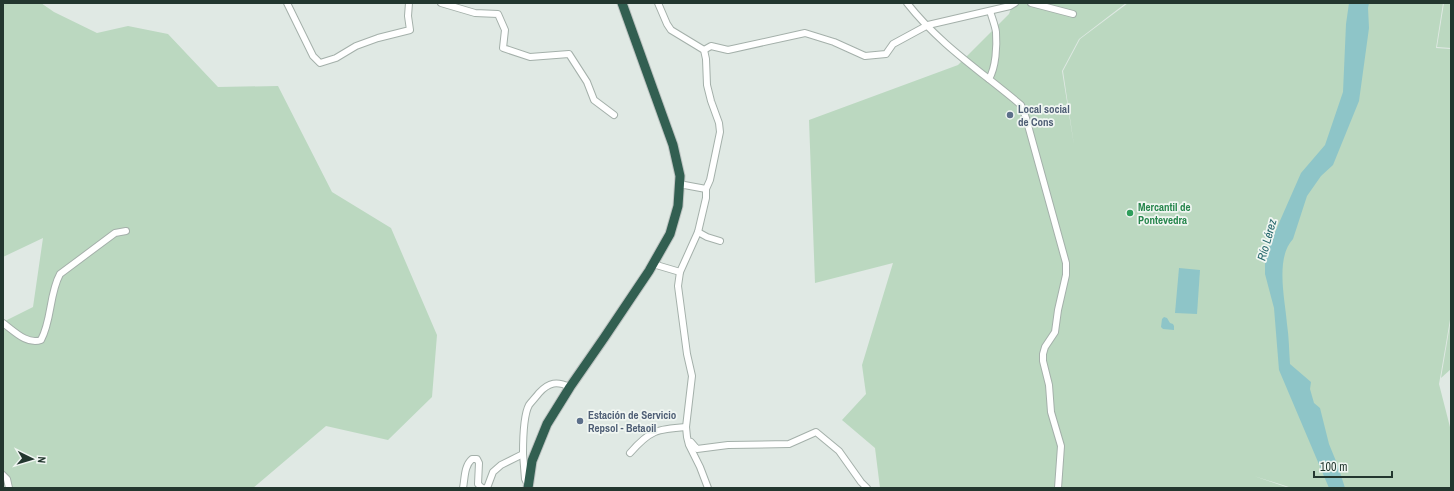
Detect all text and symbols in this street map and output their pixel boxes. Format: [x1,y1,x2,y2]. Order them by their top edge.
place label: Local social de Cons [1018,102,1070,129]
marker: Local social de Cons [1005,110,1015,120]
place label: Mercantil de Pontevedra [1138,200,1191,227]
marker: Mercantil de Pontevedra [1125,208,1135,218]
water label: Río Lérez [1253,217,1281,263]
place label: Estación de Servicio Repsol - Betaoil [588,408,677,435]
marker: Estación de Servicio Repsol - Betaoil [575,416,585,426]
north arrow [12,439,52,479]
scale bar [1314,453,1392,479]
text: N [35,456,49,464]
text: 100 m [1320,459,1347,475]

